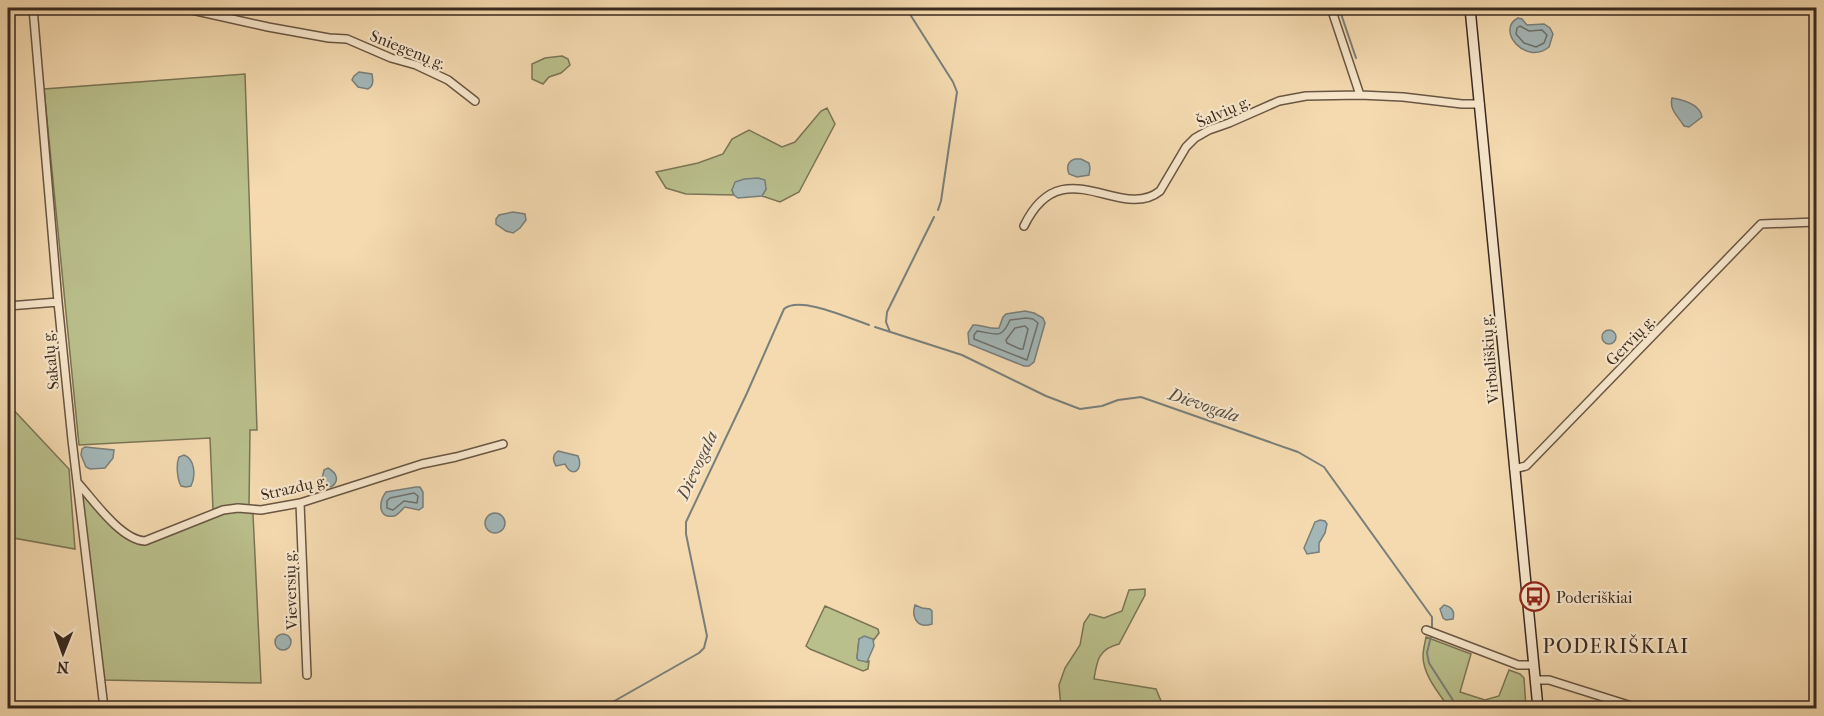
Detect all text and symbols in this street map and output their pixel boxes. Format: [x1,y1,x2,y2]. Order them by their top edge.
street label: Sniegenų g. [367,26,448,73]
street label: Šalvių g. [1193,90,1253,132]
street label: Gervių g. [1602,311,1659,370]
street label: Virbališkių g. [1476,313,1503,405]
street label: Sakalų g. [38,329,63,391]
water label: Dievogala [1165,383,1242,427]
water label: Dievogala [672,428,722,504]
street label: Strazdų g. [259,471,329,504]
street label: Vieversių g. [280,550,301,631]
bus stop icon: Poderiškiai [1519,581,1551,613]
place label: Poderiškiai [1556,588,1633,607]
north arrow [33,623,93,683]
district label: PODERIŠKIAI [1542,634,1690,658]
text: N [56,658,69,677]

